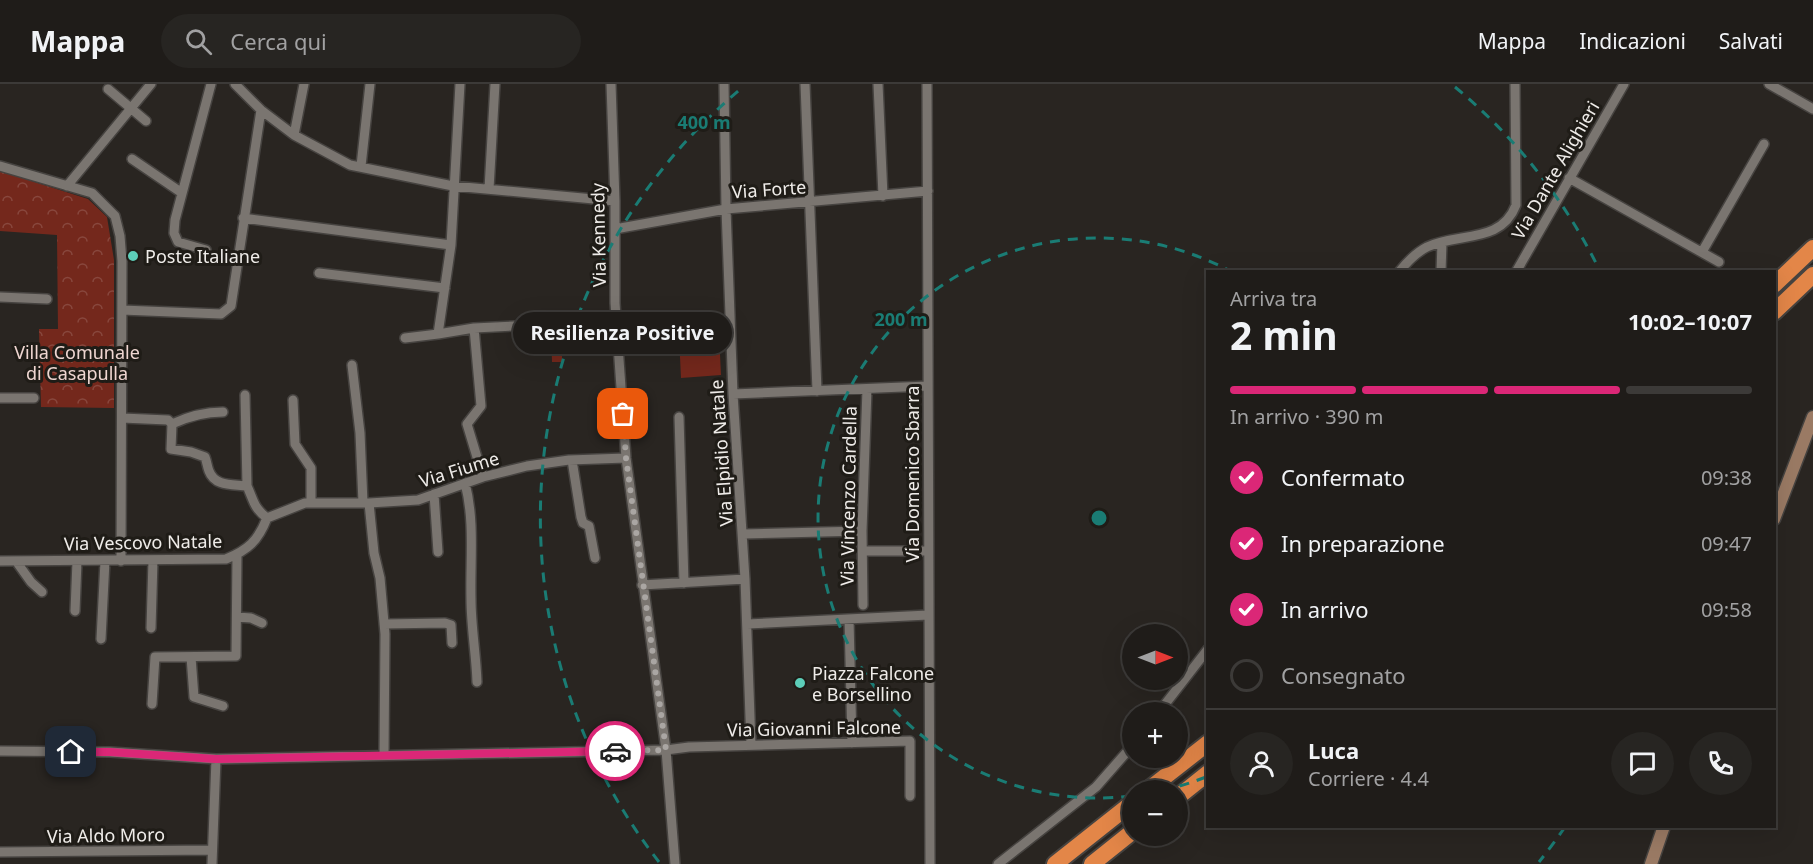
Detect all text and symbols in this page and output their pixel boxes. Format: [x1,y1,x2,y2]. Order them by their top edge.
search box [161,14,581,68]
text: Mappa [30,22,125,60]
icon: search [182,25,215,58]
text: Cerca qui [230,26,327,56]
text: Mappa [1478,27,1546,55]
text: Indicazioni [1579,27,1686,55]
text: Salvati [1719,27,1783,55]
street label: Via Dante Alighieri [1506,97,1604,243]
text: 400 m [677,110,731,134]
street label: Via Forte [731,174,807,204]
street label: Via Kennedy [585,182,611,287]
place label: Poste Italiane [145,244,260,268]
marker: Poste Italiane [126,249,140,263]
text: Arriva tra [1230,285,1317,312]
text: 10:02–10:07 [1628,306,1752,336]
text: 200 m [874,307,928,331]
text: 2 min [1230,308,1337,361]
callout: Resilienza Positive [514,312,732,354]
text: Resilienza Positive [531,319,714,346]
park label: Villa Comunale di Casapulla [14,340,140,385]
street label: Via Elpidio Natale [704,379,738,527]
street label: Via Domenico Sbarra [900,386,924,562]
pin [597,388,648,439]
icon: bag [606,397,639,430]
text: In arrivo · 390 m [1230,403,1383,430]
street label: Via Vincenzo Cardella [834,406,862,586]
street label: Via Fiume [416,445,502,493]
icon: check [1230,461,1263,494]
text: Confermato [1281,462,1405,492]
text: 09:38 [1701,464,1752,491]
centre of rings [1089,508,1109,528]
icon: check [1230,527,1263,560]
text: In preparazione [1281,528,1445,558]
street label: Via Vescovo Natale [64,529,222,555]
text: 09:47 [1701,530,1752,557]
icon: check [1230,593,1263,626]
text: In arrivo [1281,594,1368,624]
text: 09:58 [1701,596,1752,623]
north arrow [1122,624,1188,690]
map controls [1122,624,1188,846]
text: Consegnato [1281,660,1405,690]
place label: Piazza Falcone e Borsellino [812,661,934,706]
marker: Piazza Falcone e Borsellino [793,676,807,690]
button: + [1122,702,1188,768]
street label: Via Giovanni Falcone [727,714,901,742]
courier [585,721,645,781]
pin [45,726,96,777]
button: person [1230,732,1293,795]
button: chat [1611,732,1674,795]
button: phone [1689,732,1752,795]
icon: home [54,735,87,768]
icon: car [599,735,632,768]
text: Luca [1308,735,1359,765]
text: Corriere · 4.4 [1308,765,1429,792]
button: − [1122,780,1188,846]
street label: Via Aldo Moro [47,822,165,848]

